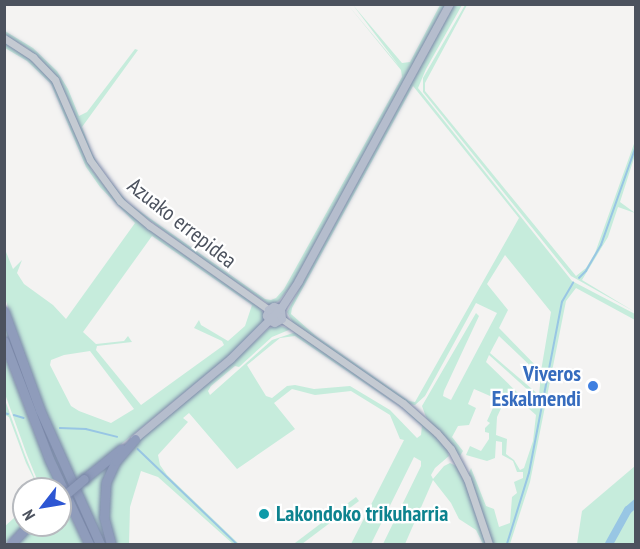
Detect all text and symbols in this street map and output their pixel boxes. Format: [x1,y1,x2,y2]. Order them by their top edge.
street label: Azuako errepidea [122,172,242,274]
place label: Viveros Eskalmendi [492,360,581,412]
marker: Viveros Eskalmendi [586,379,600,393]
north arrow [12,477,72,537]
place label: Lakondoko trikuharria [276,501,448,527]
text: N [17,506,39,524]
marker: Lakondoko trikuharria [257,507,271,521]

